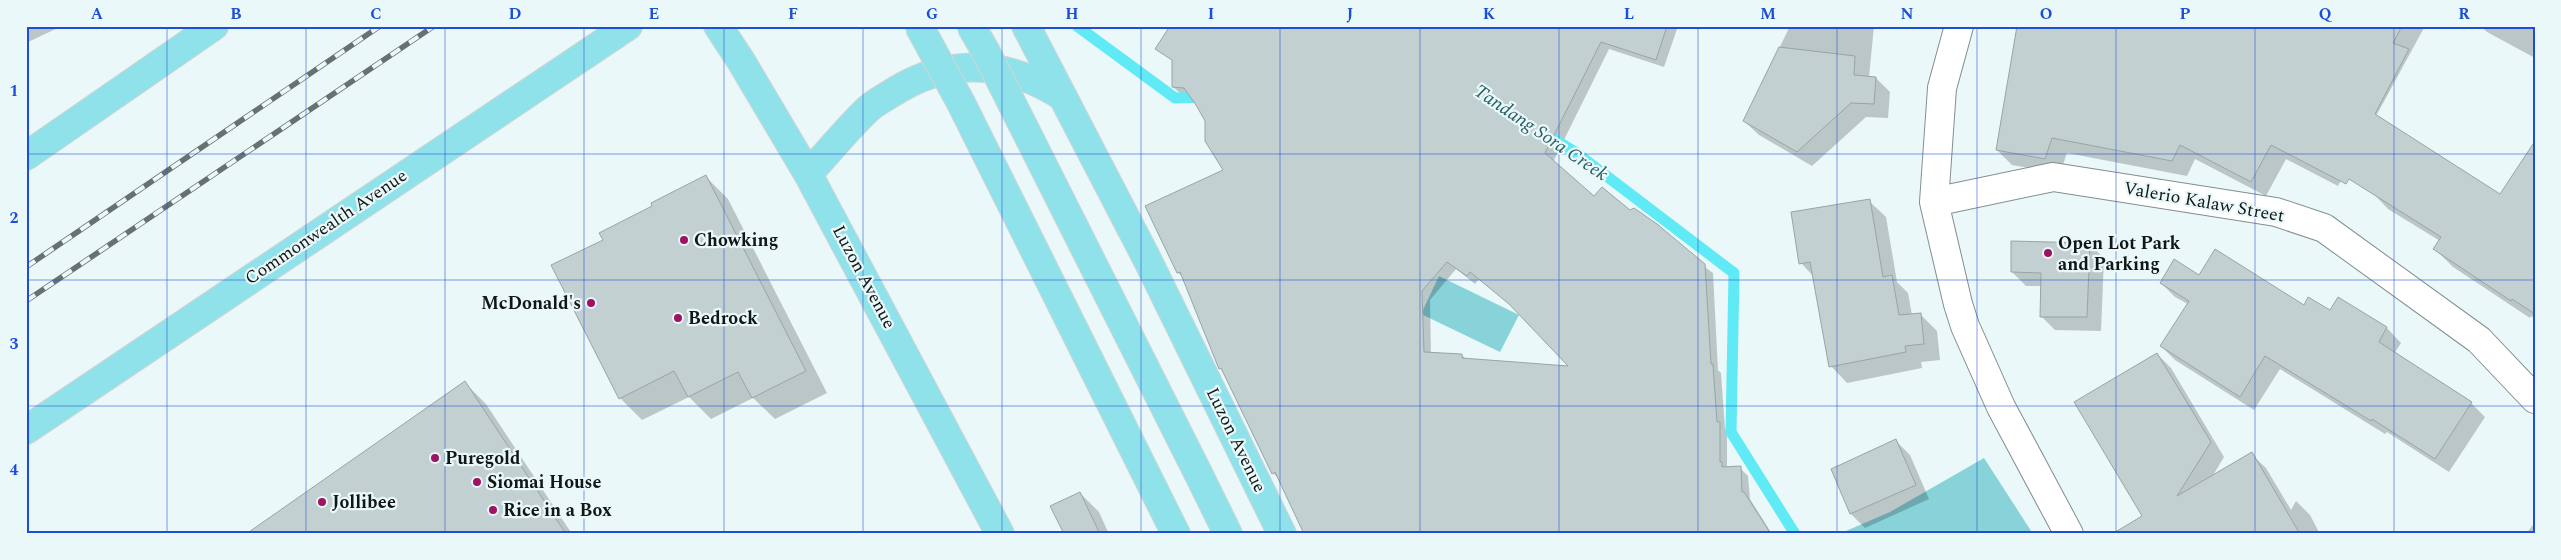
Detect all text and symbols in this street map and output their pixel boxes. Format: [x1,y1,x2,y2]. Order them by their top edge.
text: A [91,2,104,26]
text: B [230,2,242,26]
text: C [370,2,382,26]
text: D [509,2,522,26]
text: E [649,2,659,26]
text: F [788,2,798,26]
text: G [926,2,938,26]
text: H [1065,2,1079,26]
text: I [1208,2,1214,26]
text: J [1347,2,1354,26]
text: K [1483,2,1496,26]
text: L [1624,2,1634,26]
text: M [1760,2,1776,26]
text: N [1900,2,1914,26]
text: O [2040,2,2052,26]
text: P [2180,2,2191,26]
text: Q [2319,2,2332,26]
text: R [2458,2,2470,26]
water label: Tandang Sora Creek [1468,77,1614,189]
text: 1 [10,79,18,103]
street label: Commonwealth Avenue [239,162,413,292]
street label: Valerio Kalaw Street [2121,175,2287,229]
text: 2 [10,206,19,230]
street label: Luzon Avenue [825,220,903,334]
place label: Chowking [694,227,778,254]
place label: Open Lot Park and Parking [2058,230,2181,278]
marker: Chowking [678,234,690,246]
marker: Open Lot Park and Parking [2042,247,2054,259]
place label: McDonald's [481,290,581,317]
marker: McDonald's [585,297,597,309]
place label: Bedrock [688,305,758,332]
marker: Bedrock [672,312,684,324]
text: 3 [10,332,19,356]
street label: Luzon Avenue [1199,383,1273,497]
place label: Puregold [445,445,521,472]
marker: Puregold [429,452,441,464]
text: 4 [10,458,19,482]
place label: Siomai House [487,469,601,496]
marker: Siomai House [471,476,483,488]
place label: Jollibee [332,489,396,516]
marker: Jollibee [316,496,328,508]
place label: Rice in a Box [503,497,612,524]
marker: Rice in a Box [487,504,499,516]

